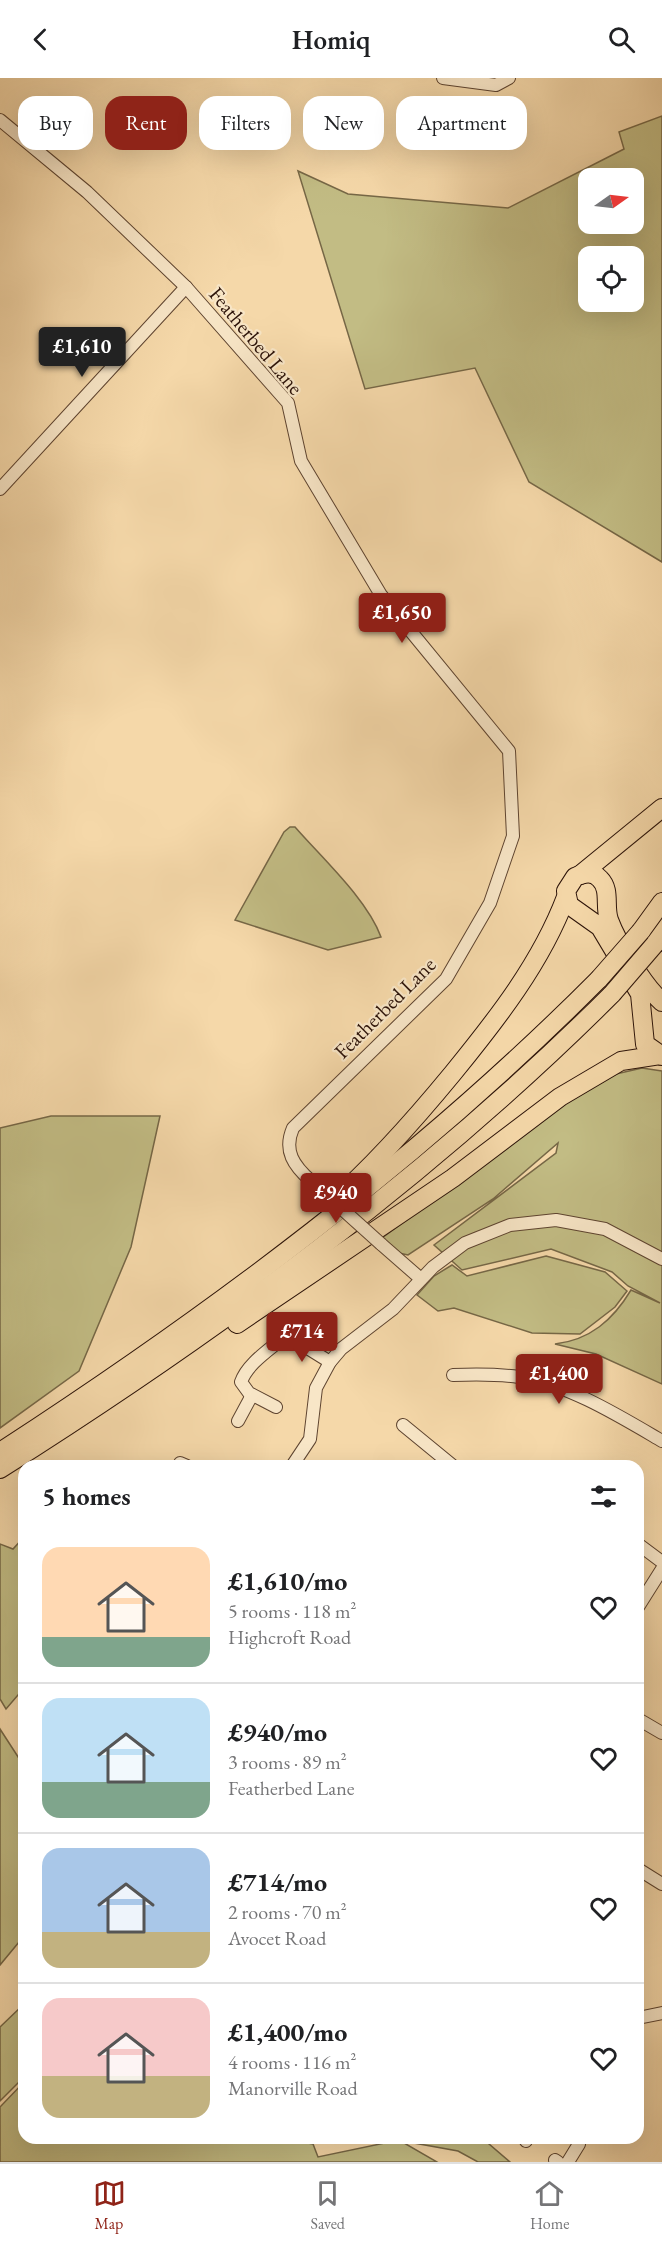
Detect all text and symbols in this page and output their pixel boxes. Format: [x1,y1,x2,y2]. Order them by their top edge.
text: Homiq [292,22,370,57]
icon: back [24,23,57,56]
icon: search [605,23,638,56]
chip: Buy [18,96,93,150]
chip: Rent [105,96,187,150]
chip: Filters [199,96,291,150]
chip: New [303,96,384,150]
chip: Apartment [396,96,527,150]
north arrow [578,168,644,234]
map controls [578,168,644,312]
button: locate [578,246,644,312]
street label: Featherbed Lane [203,281,309,400]
pin: £1,610 [33,327,131,378]
text: £1,610 [53,333,111,359]
pin: £1,650 [353,593,451,644]
text: £1,650 [373,599,431,625]
street label: Featherbed Lane [328,951,441,1064]
pin: £940 [300,1173,372,1224]
text: £940 [314,1179,358,1205]
pin: £714 [266,1312,338,1363]
text: £714 [280,1318,324,1344]
pin: £1,400 [510,1354,608,1405]
text: £1,400 [530,1360,588,1386]
text: 5 homes [42,1479,131,1513]
icon: filters [587,1480,620,1513]
text: £1,610/mo [228,1564,347,1598]
icon: home [90,1571,162,1643]
icon: heart [587,1591,620,1624]
text: 5 rooms · 118 m² [228,1598,356,1624]
text: Highcroft Road [228,1624,351,1650]
text: £940/mo [228,1715,327,1749]
icon: home [90,1722,162,1794]
icon: heart [587,1742,620,1775]
text: 3 rooms · 89 m² [228,1749,347,1775]
text: Featherbed Lane [228,1775,355,1801]
text: £714/mo [228,1865,327,1899]
icon: home [90,1872,162,1944]
icon: heart [587,1892,620,1925]
text: 2 rooms · 70 m² [228,1899,347,1925]
text: Avocet Road [228,1925,326,1951]
text: £1,400/mo [228,2015,347,2049]
icon: home [90,2022,162,2094]
icon: heart [587,2042,620,2075]
text: 4 rooms · 116 m² [228,2049,356,2075]
text: Manorville Road [228,2075,358,2101]
tab: Map [93,2177,126,2234]
tab: Saved [311,2177,345,2234]
tab: Home [530,2177,569,2234]

